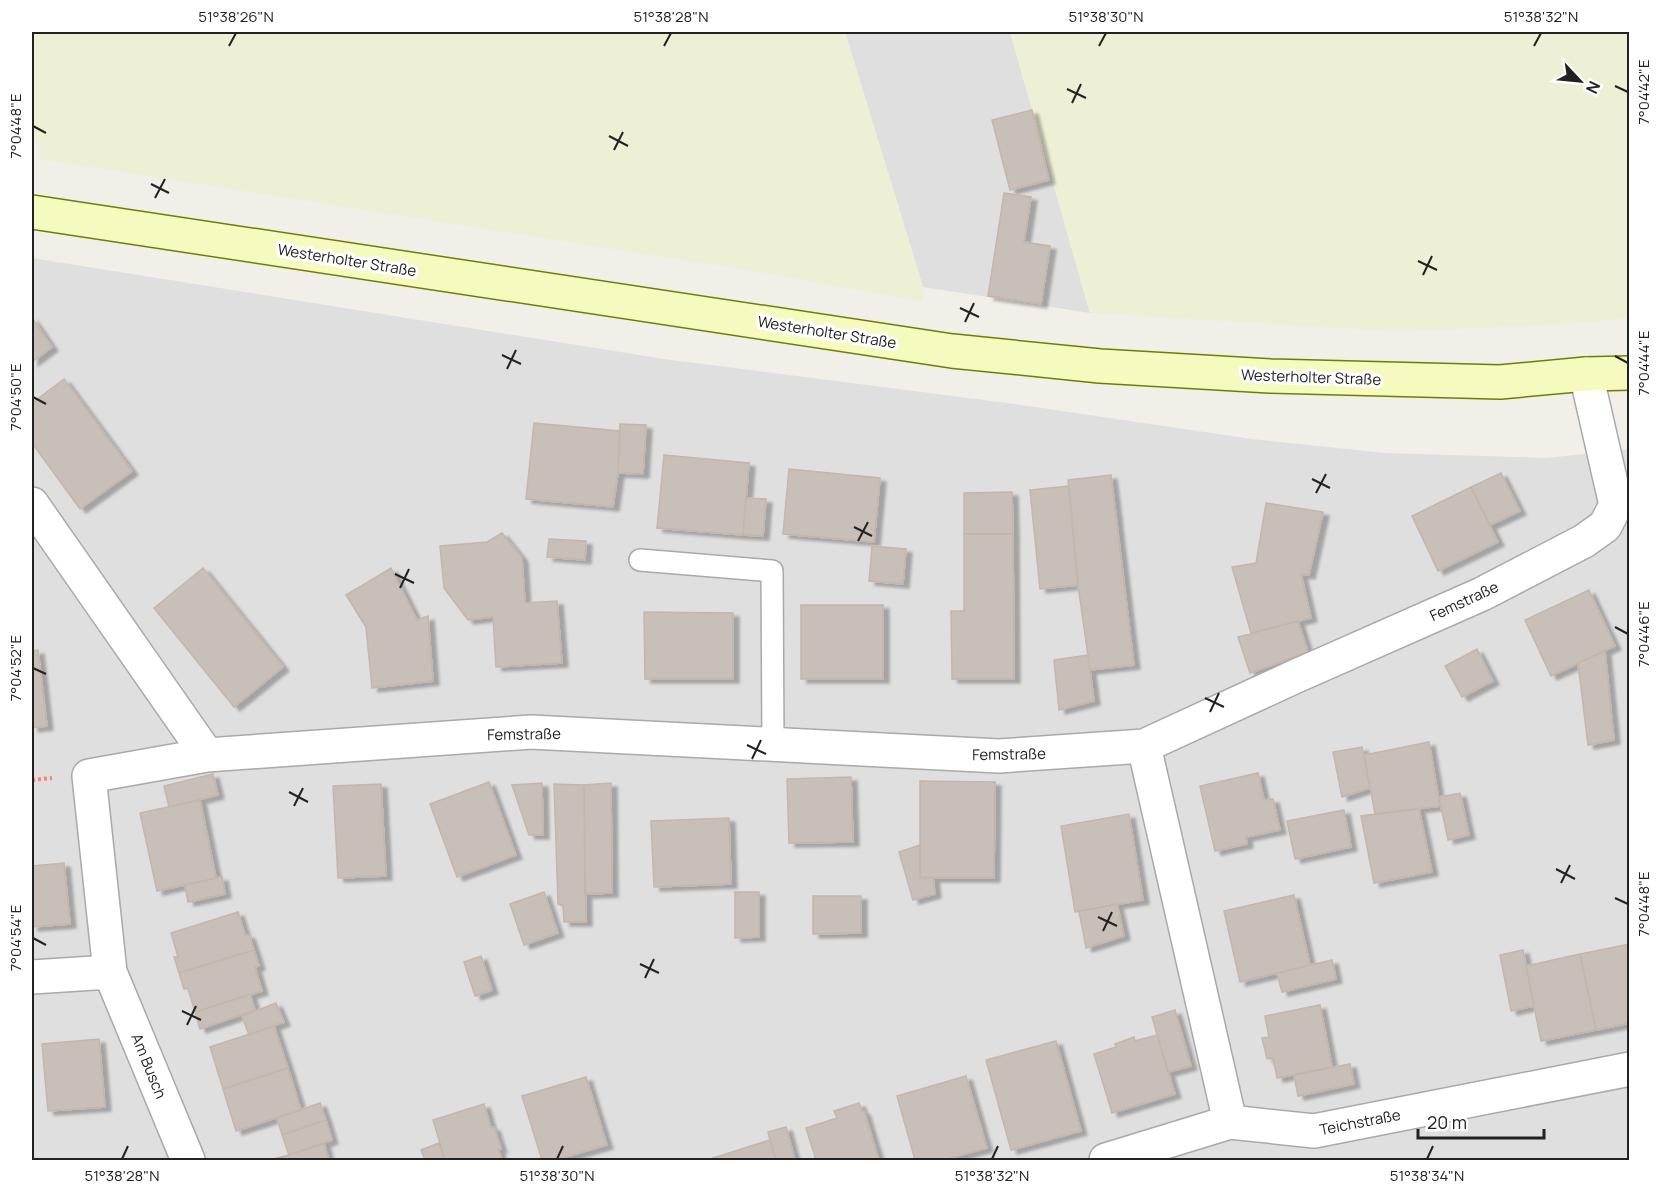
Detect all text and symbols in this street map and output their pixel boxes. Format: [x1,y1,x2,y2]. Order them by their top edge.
text: 51°38'26"N [198,6,274,27]
text: 51°38'28"N [634,6,708,27]
text: 51°38'30"N [1068,6,1144,27]
text: 51°38'32"N [1504,6,1578,27]
north arrow [1550,51,1610,111]
text: 7°04'42"E [1633,59,1654,125]
text: N [1581,78,1606,98]
text: 7°04'48"E [5,93,26,159]
street label: Westerholter Straße [276,239,418,281]
street label: Westerholter Straße [756,311,898,353]
text: 7°04'44"E [1633,330,1654,396]
text: 7°04'50"E [5,363,26,431]
street label: Westerholter Straße [1241,364,1382,390]
street label: Femstraße [1426,576,1502,626]
text: 7°04'46"E [1633,601,1654,667]
text: 7°04'52"E [5,635,26,701]
street label: Femstraße [487,723,561,745]
street label: Femstraße [972,743,1046,765]
text: 7°04'48"E [1633,871,1654,937]
text: 7°04'54"E [5,905,26,971]
street label: Am Busch [126,1030,172,1102]
scale bar [1418,1102,1544,1140]
street label: Teichstraße [1318,1104,1403,1140]
text: 20 m [1427,1110,1467,1134]
text: 51°38'28"N [85,1165,159,1186]
text: 51°38'30"N [519,1165,595,1186]
text: 51°38'32"N [955,1165,1029,1186]
text: 51°38'34"N [1390,1165,1464,1186]

